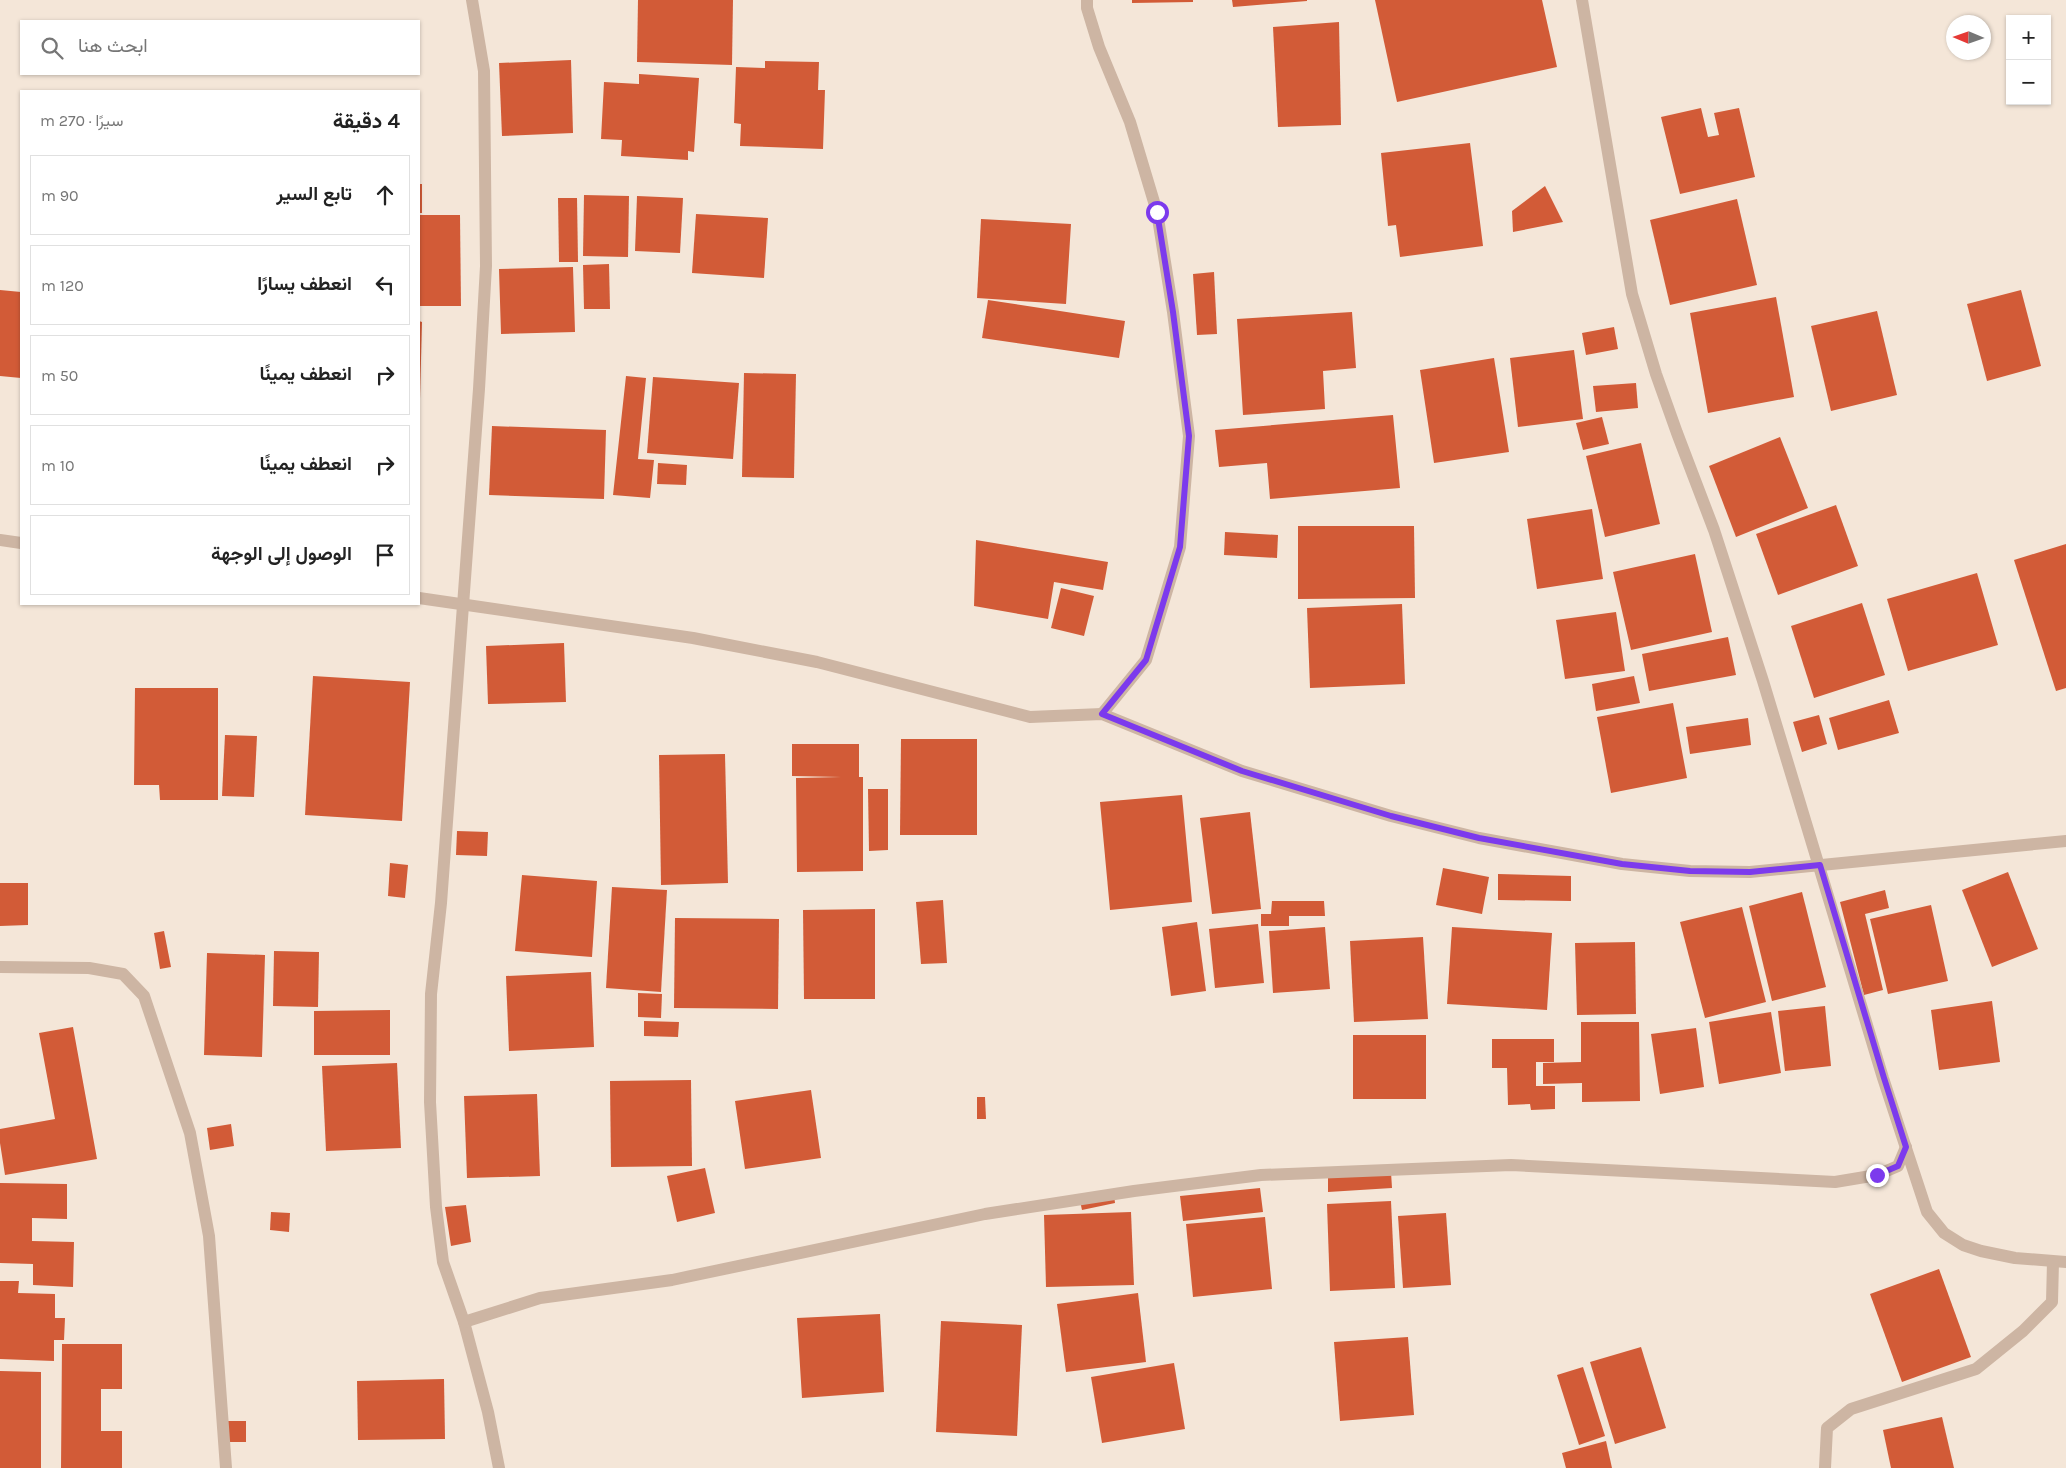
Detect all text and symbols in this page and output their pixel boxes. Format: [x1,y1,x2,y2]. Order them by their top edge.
north arrow [1946,15,1991,60]
map controls [2006,15,2051,105]
button: + [2006,15,2051,60]
search box [20,20,420,75]
icon: search [38,34,66,62]
text: ابحث هنا [78,35,148,57]
button: − [2006,60,2051,105]
text: 4 دقيقة [333,109,400,133]
text: سيرًا · 270 m [40,111,123,130]
icon: ahead [371,181,399,209]
text: تابع السير [276,183,352,205]
text: 90 m [41,186,79,205]
route start [1146,201,1169,224]
icon: left [371,271,399,299]
text: انعطف يسارًا [257,273,352,295]
text: 120 m [41,276,84,295]
icon: right [371,361,399,389]
text: انعطف يمينًا [260,363,352,385]
text: 50 m [41,366,78,385]
icon: right [371,451,399,479]
text: انعطف يمينًا [260,453,352,475]
text: 10 m [41,456,75,475]
icon: arrive [371,541,399,569]
text: الوصول إلى الوجهة [211,543,352,565]
route end [1866,1164,1889,1187]

